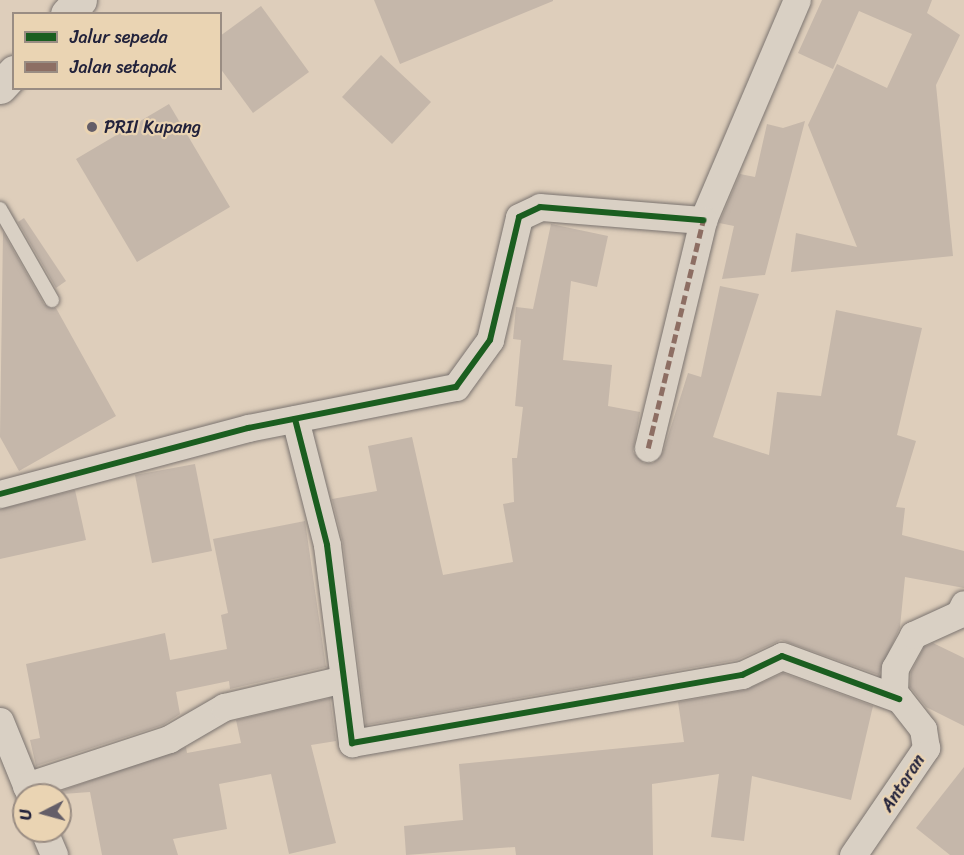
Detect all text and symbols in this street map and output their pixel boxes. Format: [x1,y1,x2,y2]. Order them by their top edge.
legend [12,12,222,90]
text: Jalur sepeda [70,21,168,53]
text: Jalan setapak [70,51,177,83]
place label: PRII Kupang [104,116,201,138]
marker: PRII Kupang [85,120,99,134]
street label: Antaran [876,750,930,816]
north arrow [12,783,72,843]
text: U [11,808,41,822]

